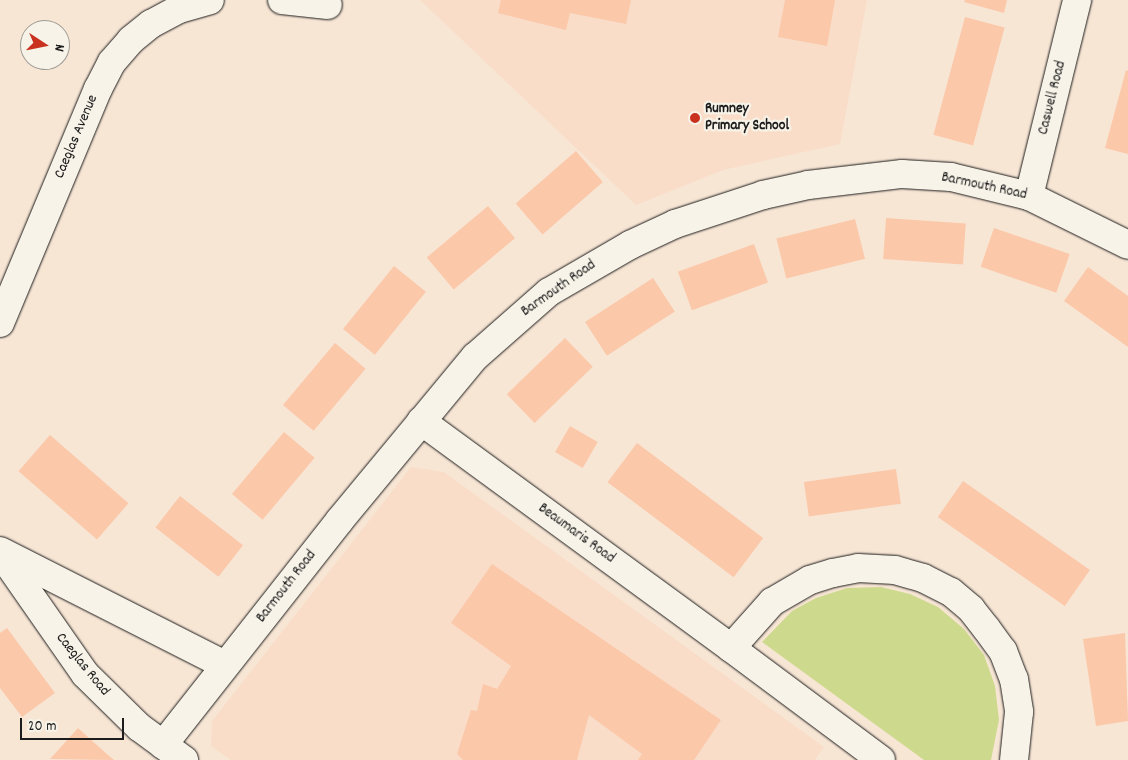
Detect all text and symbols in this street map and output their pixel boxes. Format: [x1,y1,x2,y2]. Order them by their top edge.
north arrow [20,20,70,70]
text: N [48,42,69,53]
street label: Caswell Road [1035,59,1071,137]
street label: Caeglas Avenue [51,93,103,181]
place label: Rumney Primary School [705,100,789,135]
marker: Rumney Primary School [689,112,701,124]
street label: Barmouth Road [940,169,1028,205]
street label: Barmouth Road [518,257,600,321]
street label: Beaumaris Road [534,500,618,568]
street label: Barmouth Road [253,547,321,627]
street label: Caeglas Road [51,630,113,700]
scale bar [22,708,126,740]
text: 20 m [28,716,56,738]

